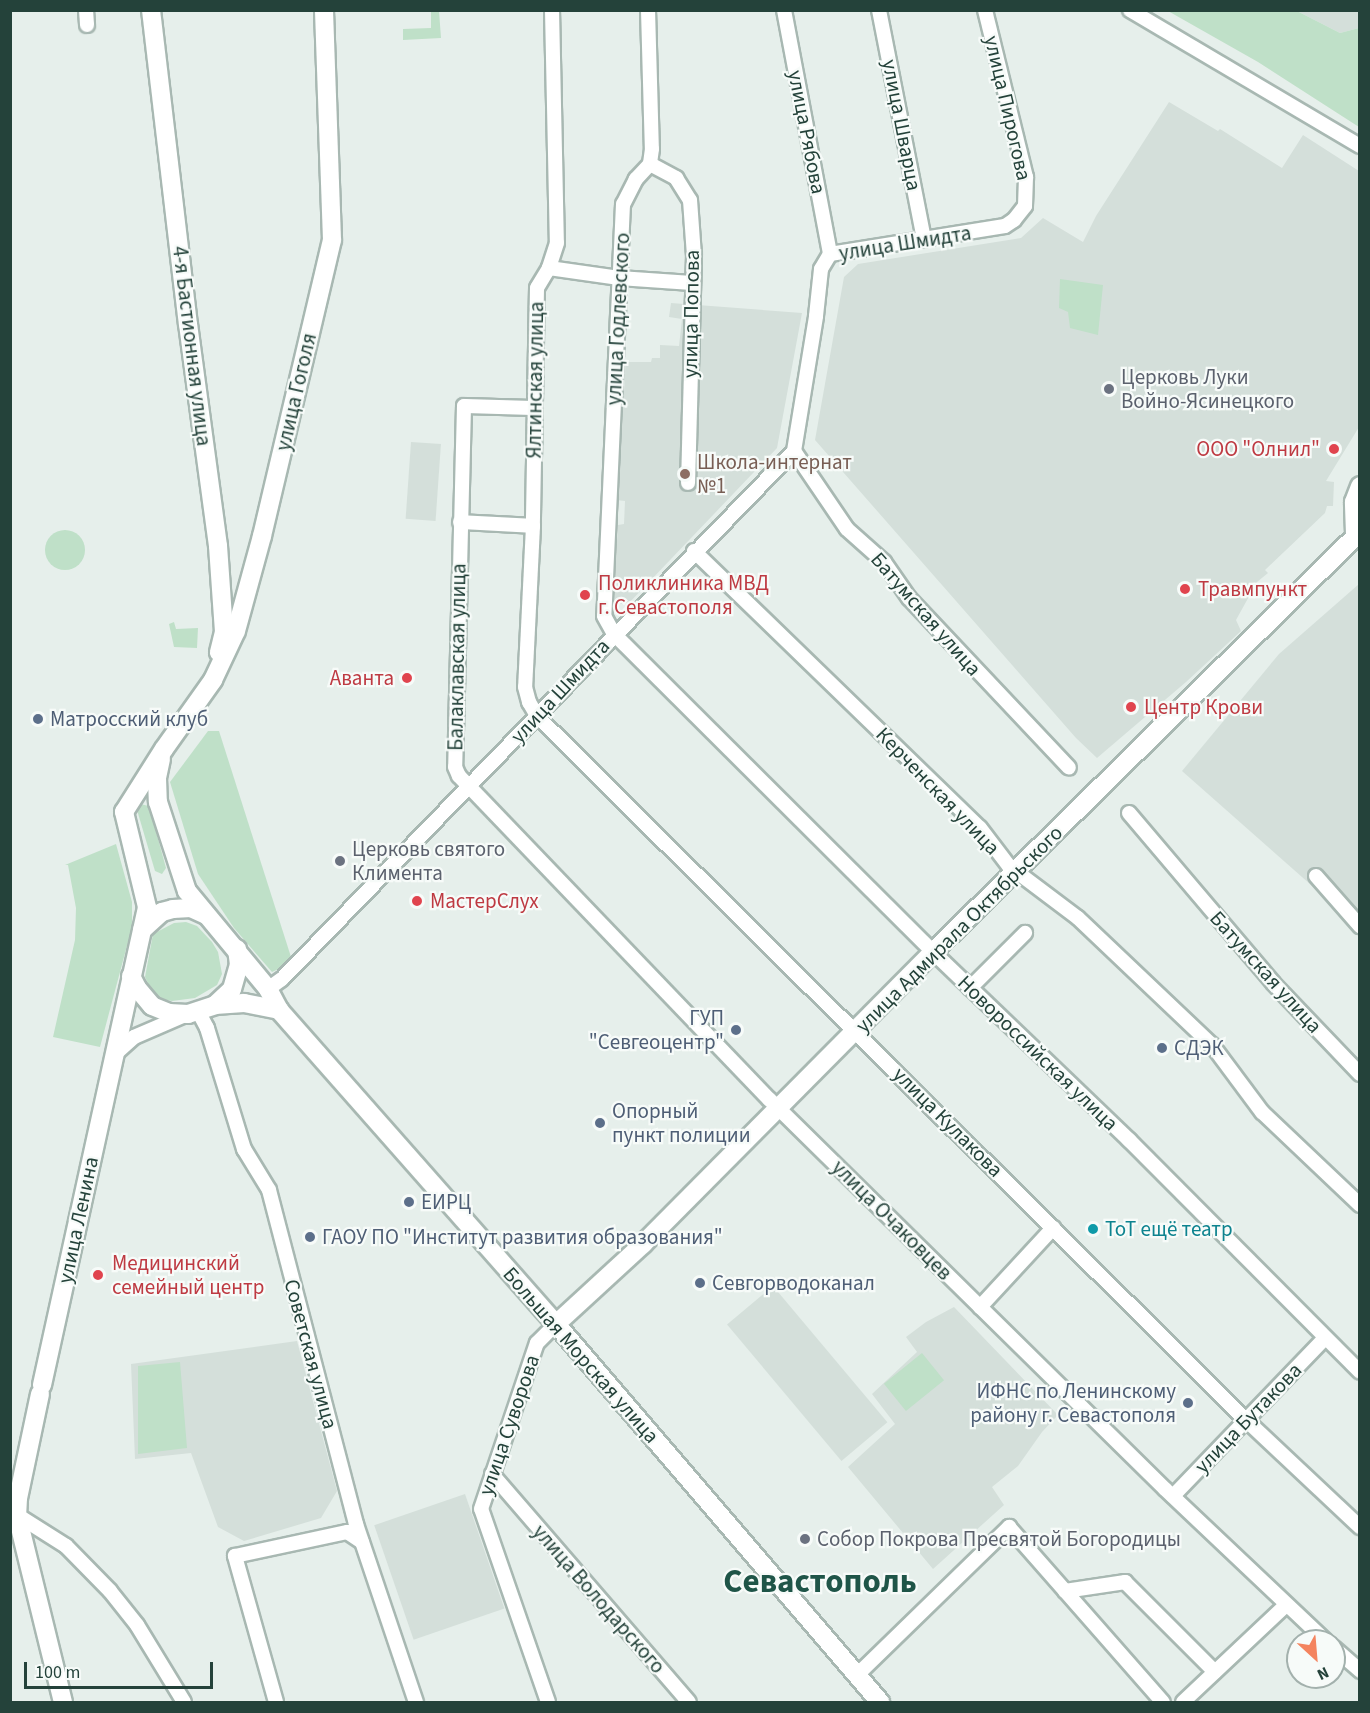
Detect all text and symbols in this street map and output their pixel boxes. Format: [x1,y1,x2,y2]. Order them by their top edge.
street label: улица Пирогова [979,33,1037,183]
street label: улица Шварца [877,57,927,193]
street label: улица Рябова [783,68,831,196]
street label: улица Шмидта [837,220,973,266]
street label: улица Годлевского [601,232,635,406]
street label: 4-я Бастионная улица [167,245,217,447]
street label: улица Попова [677,250,705,378]
street label: Ялтинская улица [521,301,549,459]
street label: улица Гоголя [270,331,322,453]
place label: Церковь Луки Войно-Ясинецкого [1121,364,1294,414]
marker: Церковь Луки Войно-Ясинецкого [1102,382,1116,396]
place label: ООО "Олнил" [1196,436,1320,462]
marker: ООО "Олнил" [1325,440,1343,458]
place label: Школа-интернат №1 [697,449,852,499]
marker: Школа-интернат №1 [678,467,692,481]
street label: Батумская улица [865,547,987,681]
street label: Балаклавская улица [443,563,471,751]
place label: Поликлиника МВД г. Севастополя [598,570,769,620]
place label: Травмпункт [1198,576,1307,602]
marker: Травмпункт [1176,580,1194,598]
marker: Поликлиника МВД г. Севастополя [576,586,594,604]
street label: улица Шмидта [505,634,615,748]
place label: Аванта [330,665,394,691]
marker: Аванта [398,669,416,687]
place label: Центр Крови [1144,694,1263,720]
marker: Центр Крови [1122,698,1140,716]
place label: Матросский клуб [50,706,208,732]
marker: Матросский клуб [31,712,45,726]
street label: Керченская улица [871,722,1005,860]
street label: улица Адмирала Октябрьского [850,820,1068,1038]
place label: Церковь святого Климента [352,836,505,886]
marker: Церковь святого Климента [333,854,347,868]
place label: МастерСлух [430,888,539,914]
marker: МастерСлух [408,892,426,910]
street label: Батумская улица [1205,906,1327,1038]
street label: Новороссийская улица [953,970,1123,1136]
place label: ГУП "Севгеоцентр" [589,1005,724,1055]
marker: ГУП "Севгеоцентр" [729,1023,743,1037]
place label: СДЭК [1174,1035,1224,1061]
marker: СДЭК [1155,1041,1169,1055]
street label: улица Кулакова [888,1062,1008,1182]
place label: Опорный пункт полиции [612,1098,751,1148]
marker: Опорный пункт полиции [593,1116,607,1130]
street label: улица Ленина [52,1154,104,1286]
street label: улица Очаковцев [827,1155,957,1285]
place label: ЕИРЦ [421,1189,471,1215]
marker: ЕИРЦ [402,1195,416,1209]
place label: ТоТ ещё театр [1105,1216,1233,1242]
marker: ТоТ ещё театр [1086,1222,1100,1236]
place label: ГАОУ ПО "Институт развития образования" [322,1224,723,1250]
marker: ГАОУ ПО "Институт развития образования" [303,1230,317,1244]
place label: Медицинский семейный центр [112,1250,264,1300]
street label: Большая Морская улица [498,1262,664,1448]
marker: Медицинский семейный центр [89,1266,107,1284]
place label: Севгорводоканал [712,1270,875,1296]
street label: Советская улица [279,1276,343,1432]
marker: Севгорводоканал [693,1276,707,1290]
street label: улица Суворова [473,1351,545,1499]
street label: улица Бутакова [1189,1358,1307,1478]
place label: ИФНС по Ленинскому району г. Севастополя [970,1378,1176,1428]
marker: ИФНС по Ленинскому району г. Севастополя [1181,1396,1195,1410]
street label: улица Володарского [527,1519,671,1679]
place label: Собор Покрова Пресвятой Богородицы [817,1526,1181,1552]
marker: Собор Покрова Пресвятой Богородицы [798,1532,812,1546]
district label: Севастополь [723,1562,917,1602]
north arrow [1286,1629,1346,1689]
scale bar [27,1650,216,1688]
text: 100 m [35,1660,80,1685]
text: N [1313,1661,1333,1686]

